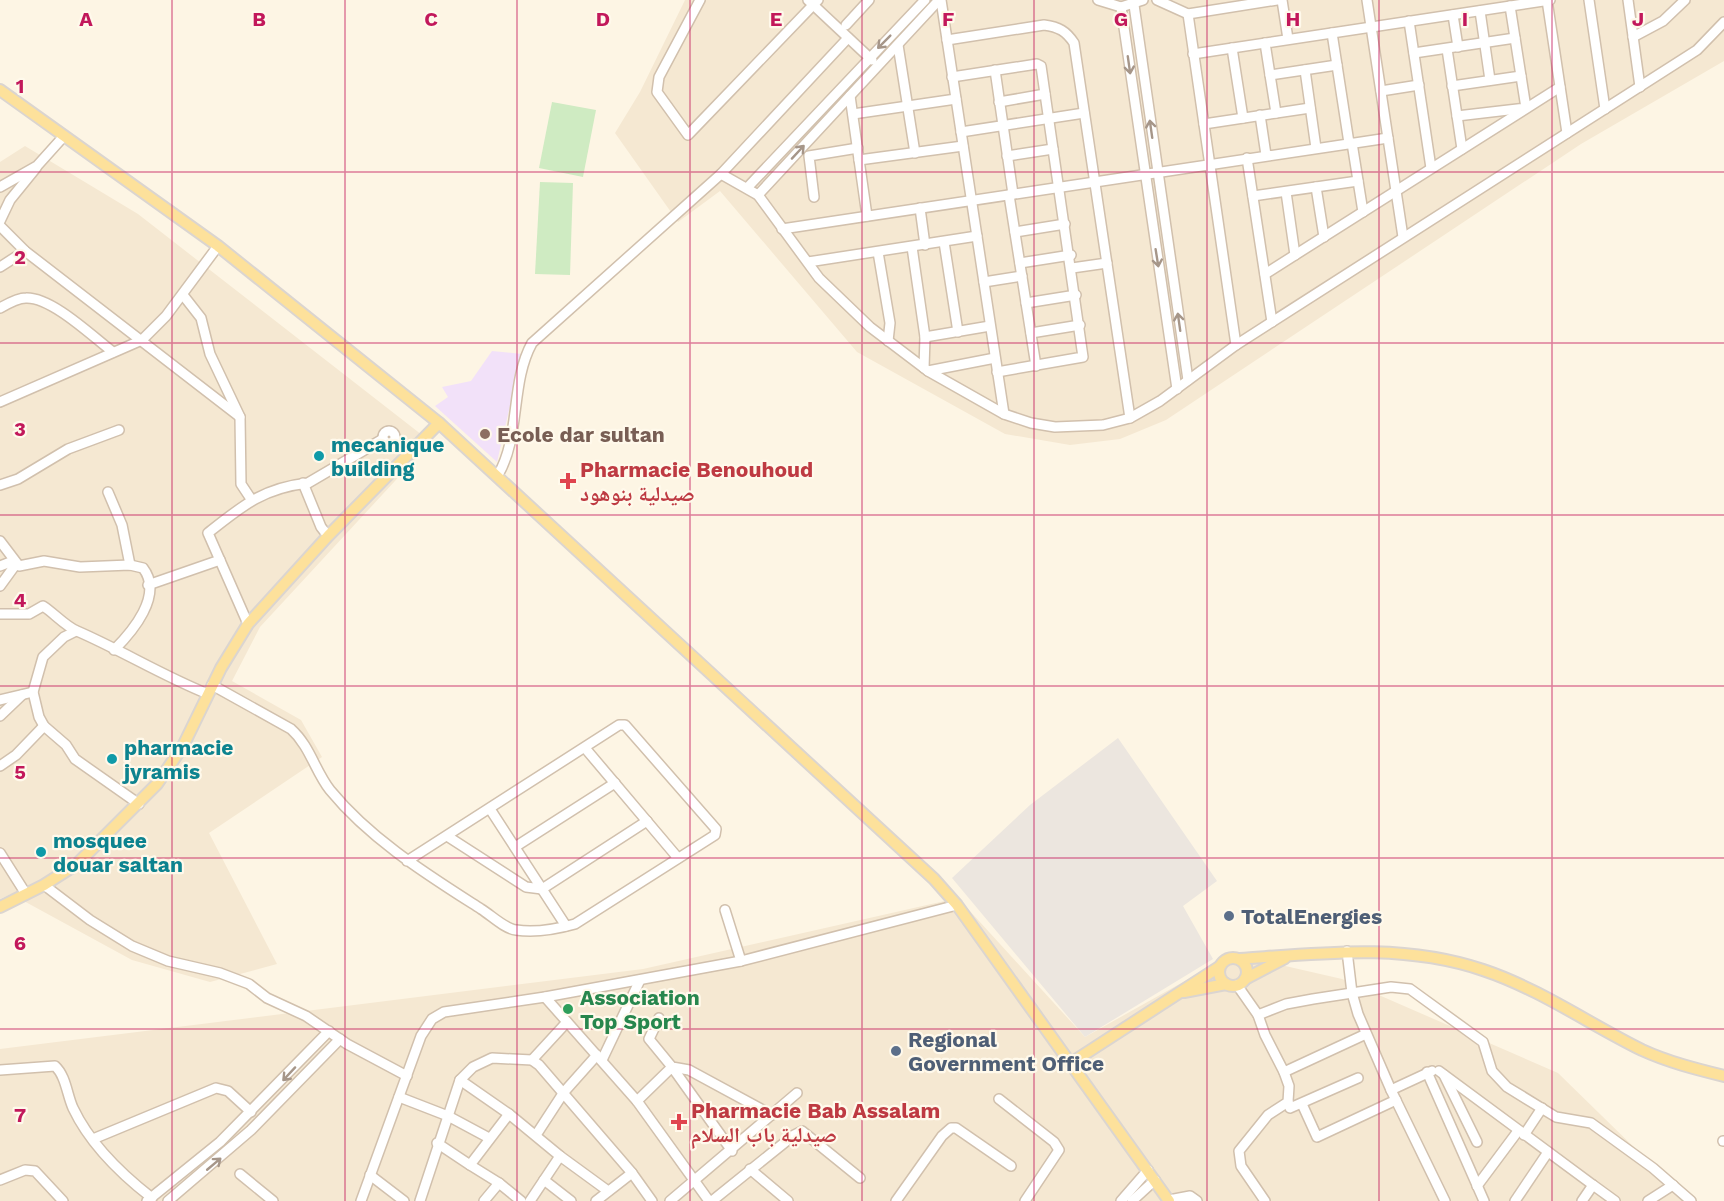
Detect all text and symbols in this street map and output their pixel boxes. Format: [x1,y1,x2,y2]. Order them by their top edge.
text: A [79,7,93,31]
text: B [252,7,266,31]
text: C [424,7,438,31]
text: D [596,7,610,31]
text: E [770,7,782,31]
text: F [942,7,954,31]
text: G [1114,7,1128,31]
text: H [1286,7,1300,31]
text: I [1462,7,1468,31]
text: J [1632,7,1644,31]
one-way arrow [877,34,892,49]
one-way arrow [1124,55,1135,74]
text: 1 [16,74,24,98]
one-way arrow [1146,120,1157,140]
one-way arrow [791,144,805,159]
text: 2 [14,245,26,269]
one-way arrow [1151,248,1162,267]
one-way arrow [1174,313,1185,333]
text: 3 [14,417,26,441]
place label: Ecole dar sultan [497,422,665,447]
marker: Ecole dar sultan [478,427,492,441]
place label: mecanique building [331,432,444,481]
marker: mecanique building [312,449,326,463]
place label: Pharmacie Benouhoud صيدلية بنوهود [580,457,813,506]
marker: Pharmacie Benouhoud صيدلية بنوهود [561,474,575,488]
text: 4 [14,588,27,612]
place label: pharmacie jyramis [122,735,233,784]
marker: pharmacie jyramis [105,752,119,766]
text: 5 [14,760,26,784]
place label: mosquee douar saltan [53,828,183,877]
marker: mosquee douar saltan [34,845,48,859]
place label: TotalEnergies [1241,904,1382,929]
marker: TotalEnergies [1222,909,1236,923]
text: 6 [14,931,26,955]
place label: Association Top Sport [580,985,700,1034]
marker: Association Top Sport [561,1002,575,1016]
place label: Regional Government Office [908,1027,1104,1076]
marker: Regional Government Office [889,1044,903,1058]
one-way arrow [282,1066,296,1081]
place label: Pharmacie Bab Assalam صيدلية باب السلام [691,1098,940,1149]
text: 7 [14,1103,26,1127]
marker: Pharmacie Bab Assalam صيدلية باب السلام [672,1115,686,1129]
one-way arrow [206,1158,222,1171]

